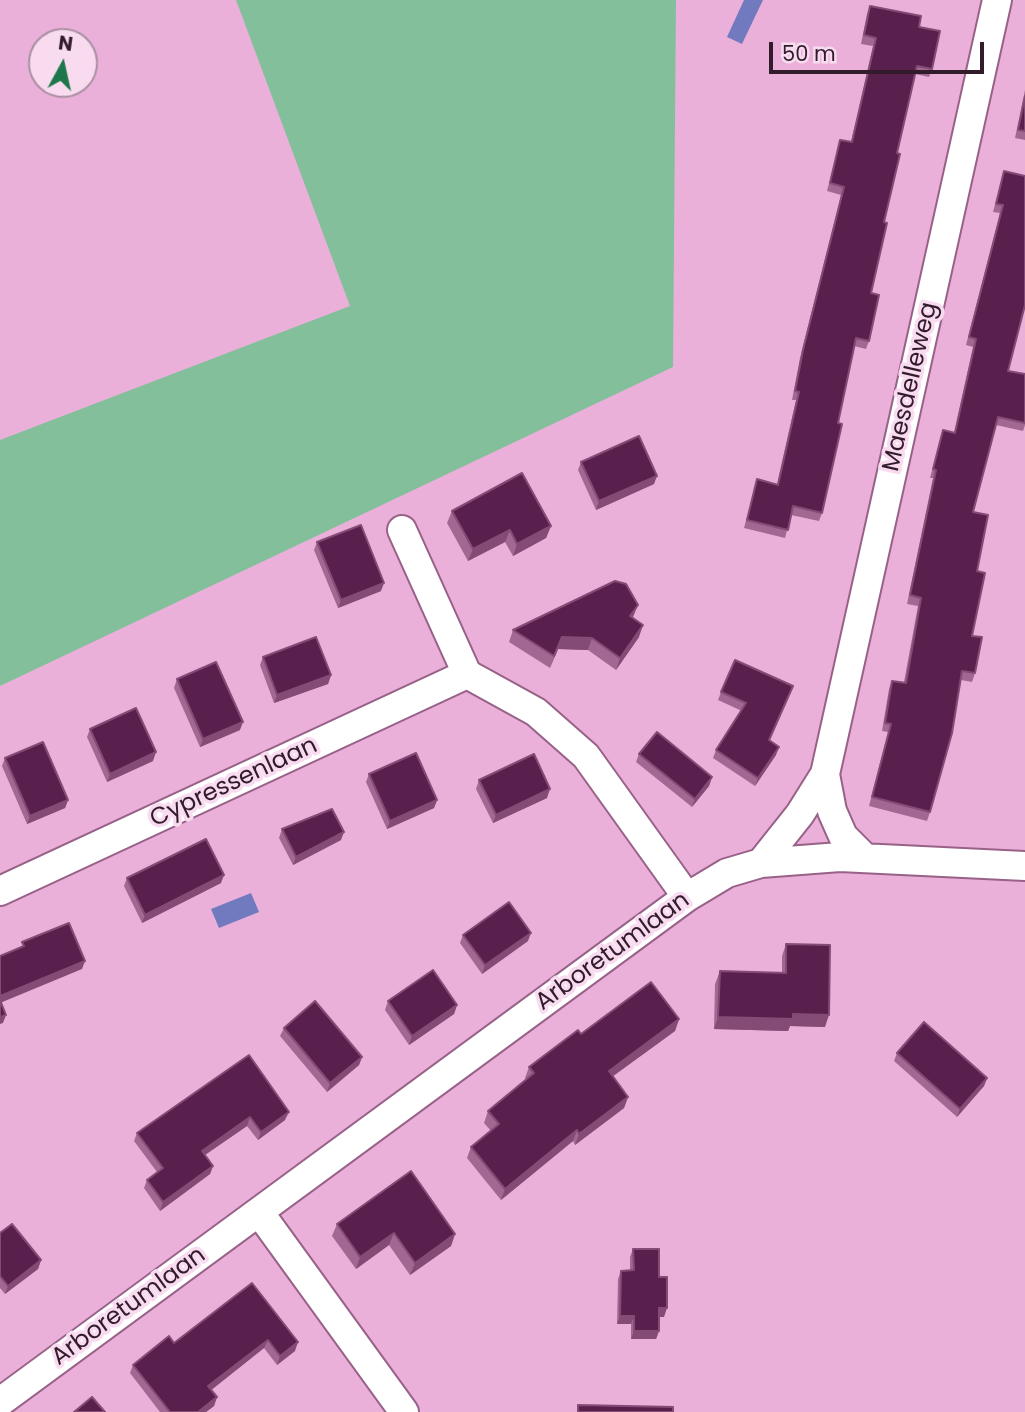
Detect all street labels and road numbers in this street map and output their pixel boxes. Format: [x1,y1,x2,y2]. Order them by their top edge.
street label: Maesdelleweg [878,300,944,474]
street label: Cypressenlaan [146,732,322,834]
street label: Arboretumlaan [530,887,696,1017]
street label: Arboretumlaan [46,1242,212,1372]

